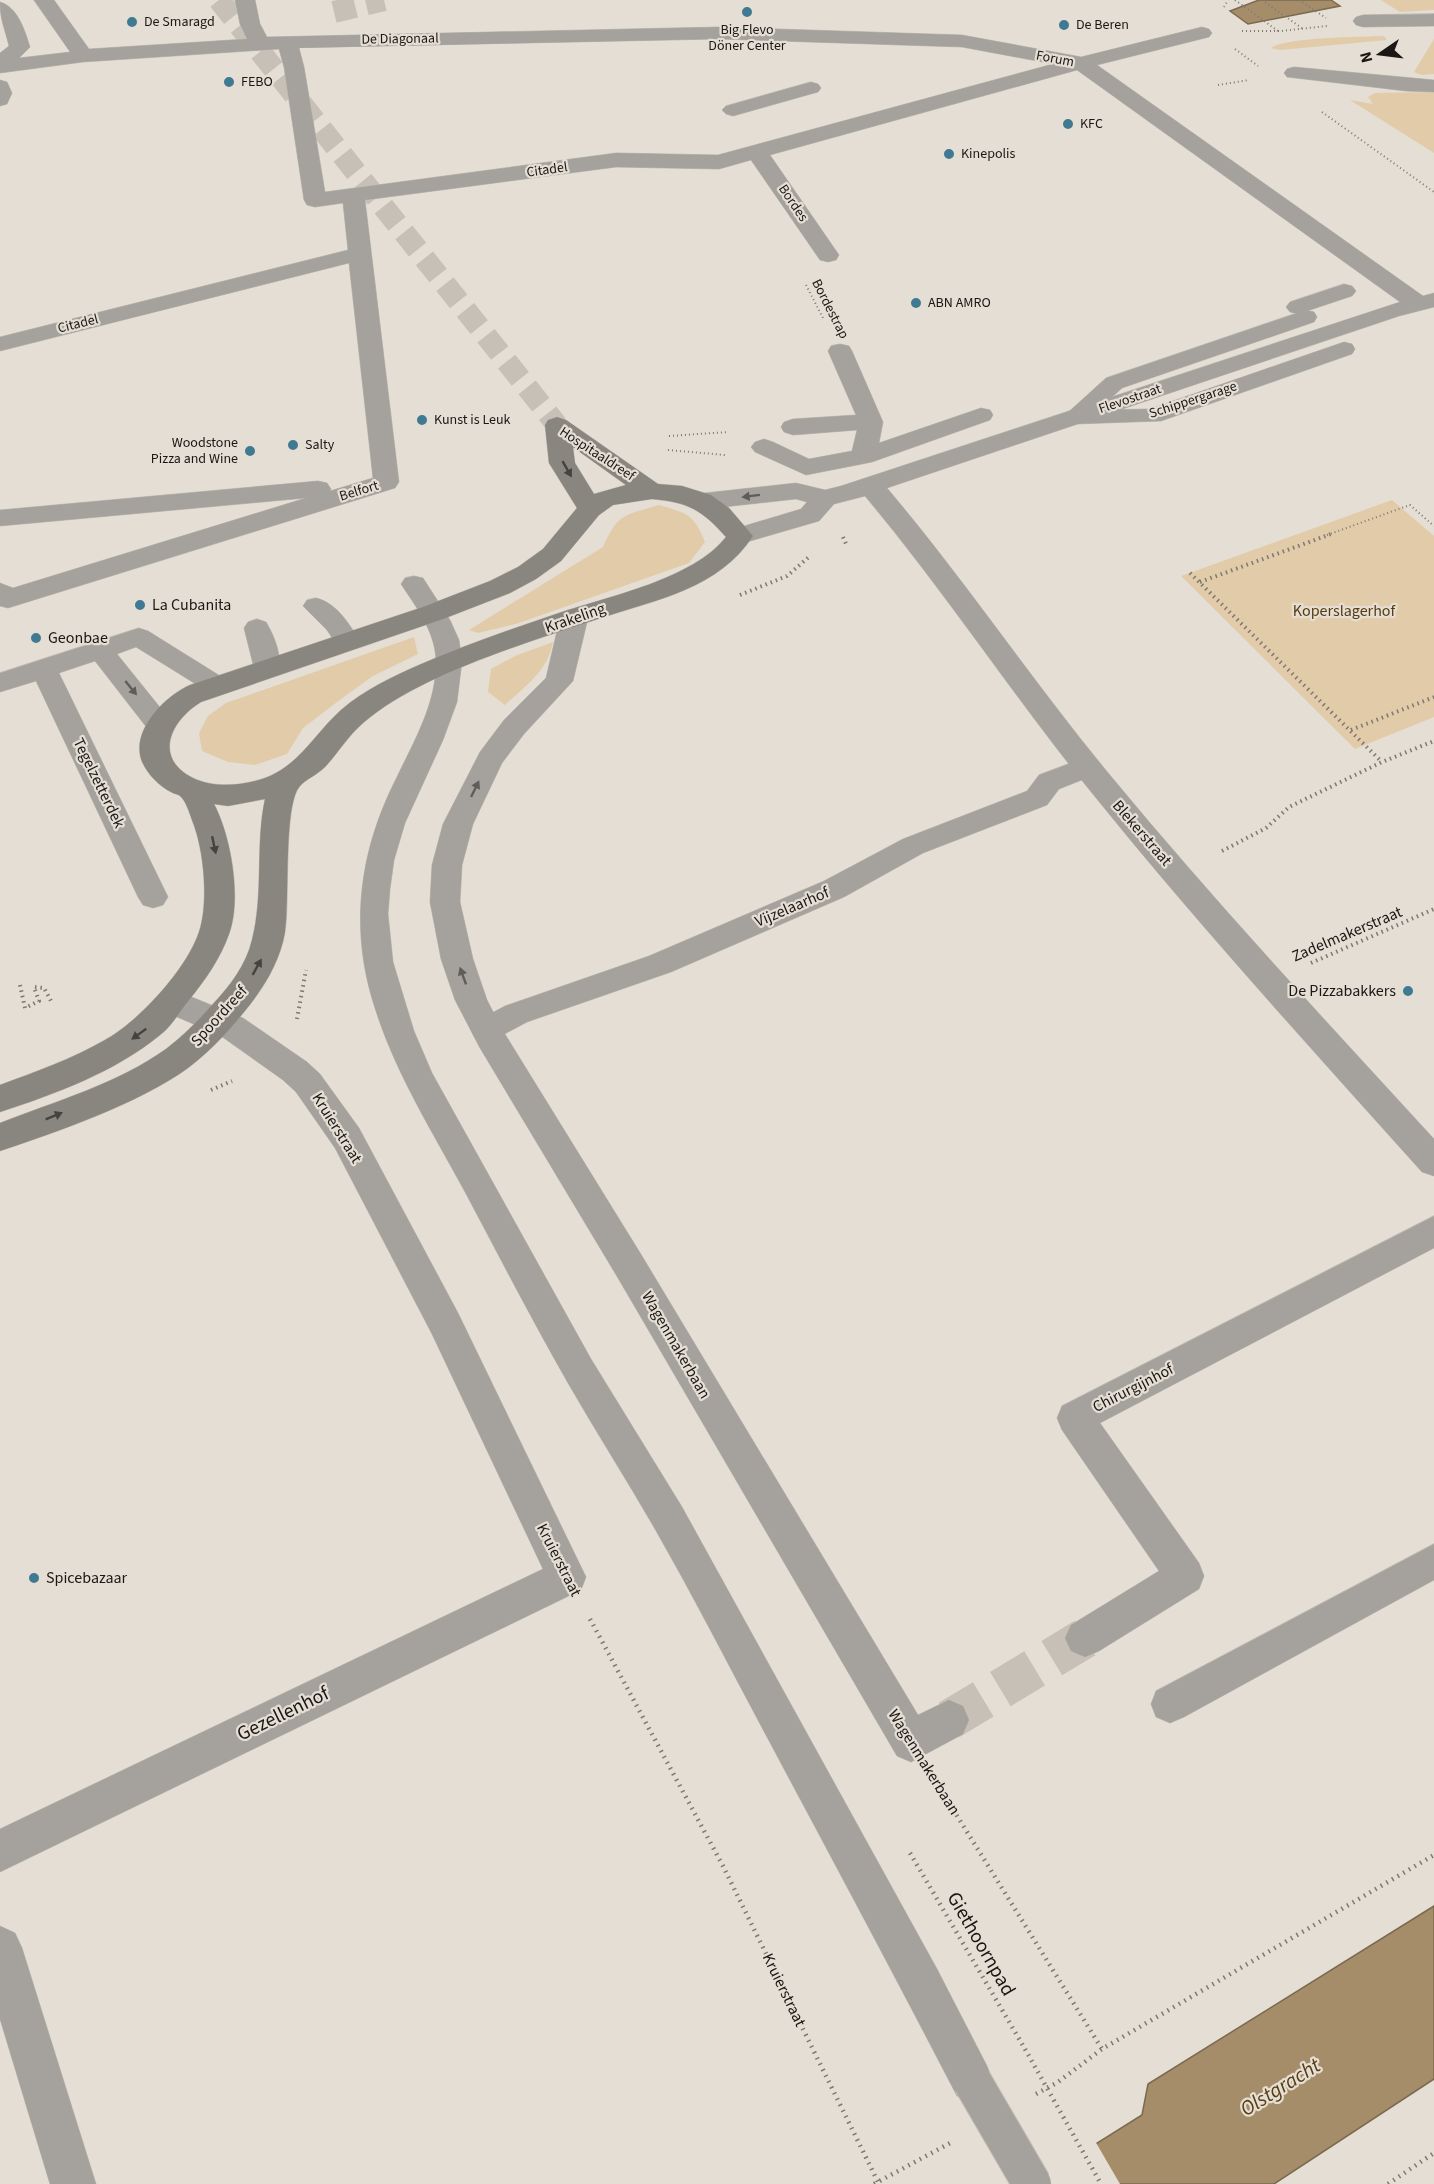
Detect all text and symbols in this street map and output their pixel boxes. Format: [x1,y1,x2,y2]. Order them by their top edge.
marker: Big Flevo Döner Center [740,5,754,19]
place label: De Smaragd [144,12,215,32]
marker: De Smaragd [125,15,139,29]
place label: De Beren [1076,15,1129,35]
marker: De Beren [1057,18,1071,32]
place label: Big Flevo Döner Center [708,20,786,56]
north arrow [1350,24,1410,84]
street label: De Diagonaal [361,28,439,50]
street label: Forum [1034,46,1076,72]
text: N [1354,50,1378,65]
place label: FEBO [241,72,273,92]
marker: FEBO [222,75,236,89]
place label: KFC [1080,114,1103,134]
marker: KFC [1061,117,1075,131]
place label: Kinepolis [961,144,1016,164]
marker: Kinepolis [942,147,956,161]
street label: Citadel [525,157,569,183]
street label: Bordes [773,180,813,226]
street label: Bordestrap [806,276,854,343]
place label: ABN AMRO [928,293,991,313]
marker: ABN AMRO [909,296,923,310]
street label: Citadel [56,309,101,339]
street label: Schippergarage [1146,376,1240,424]
street label: Flevostraat [1096,379,1164,419]
place label: Kunst is Leuk [434,410,511,430]
marker: Kunst is Leuk [415,413,429,427]
street label: Hospitaaldreef [555,422,639,486]
place label: Woodstone Pizza and Wine [151,433,238,469]
place label: Salty [305,435,335,455]
marker: Salty [286,438,300,452]
marker: Woodstone Pizza and Wine [243,444,257,458]
one-way arrow [561,461,572,477]
street label: Belfort [337,476,381,506]
one-way arrow [741,492,760,501]
place label: La Cubanita [152,594,231,616]
street label: Krakeling [542,597,608,639]
marker: La Cubanita [133,598,147,612]
park label: Koperslagerhof [1293,600,1396,622]
place label: Geonbae [48,627,108,649]
marker: Geonbae [29,631,43,645]
one-way arrow [124,680,137,696]
street label: Tegelzetterdek [68,734,130,832]
one-way arrow [470,780,480,797]
street label: Blekerstraat [1107,795,1177,871]
one-way arrow [210,836,219,855]
street label: Vijzelaarhof [752,881,834,932]
street label: Zadelmakerstraat [1288,901,1406,967]
one-way arrow [252,959,262,976]
one-way arrow [457,967,467,985]
street label: Spoordreef [186,980,253,1051]
place label: De Pizzabakkers [1288,980,1396,1002]
marker: De Pizzabakkers [1401,984,1415,998]
one-way arrow [131,1027,146,1039]
street label: Kruierstraat [307,1089,368,1168]
one-way arrow [46,1110,64,1120]
street label: Wagenmakerbaan [636,1287,716,1403]
street label: Chirurgijnhof [1089,1358,1178,1418]
street label: Kruierstraat [531,1520,587,1601]
place label: Spicebazaar [46,1567,128,1589]
marker: Spicebazaar [27,1571,41,1585]
street label: Gezellenhof [232,1679,335,1748]
street label: Wagenmakerbaan [883,1705,965,1819]
street label: Giethoornpad [940,1887,1022,2001]
street label: Kruierstraat [757,1950,811,2031]
water label: Olstgracht [1234,2050,1327,2124]

